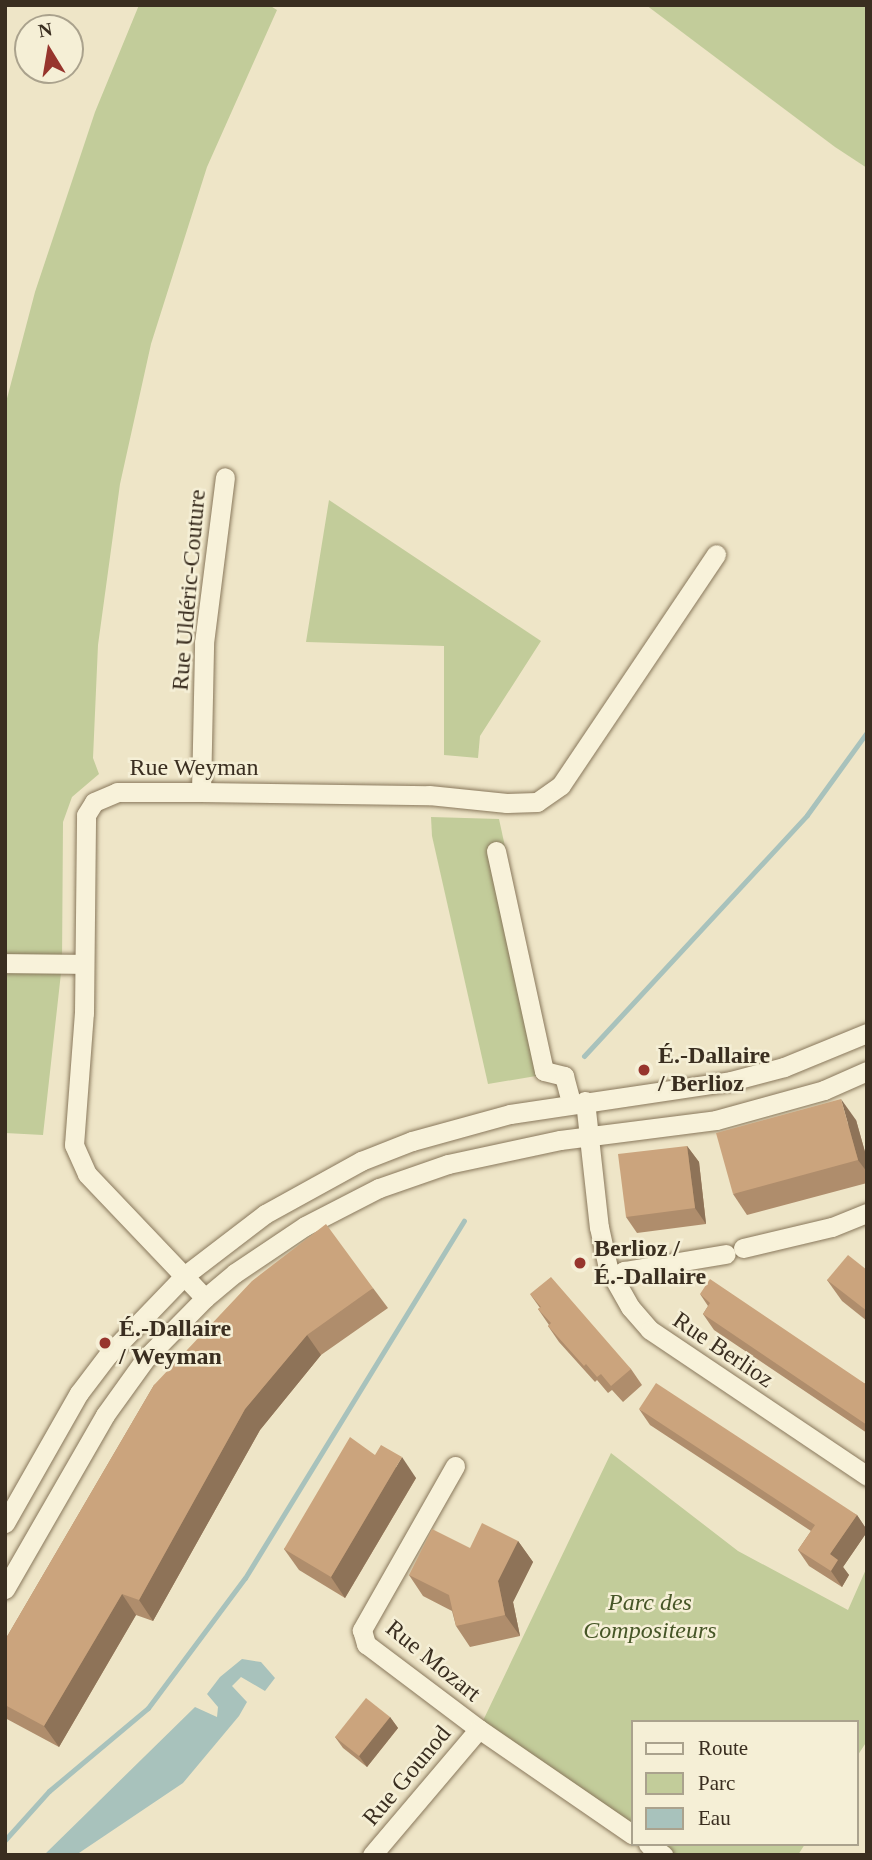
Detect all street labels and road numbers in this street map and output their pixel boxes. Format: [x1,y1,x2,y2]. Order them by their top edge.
street label: Rue Uldéric-Couture [166,488,212,692]
street label: Rue Weyman [129,754,259,782]
street label: Rue Berlioz [667,1306,779,1394]
street label: Rue Mozart [380,1614,486,1708]
street label: Rue Gounod [357,1720,457,1832]

